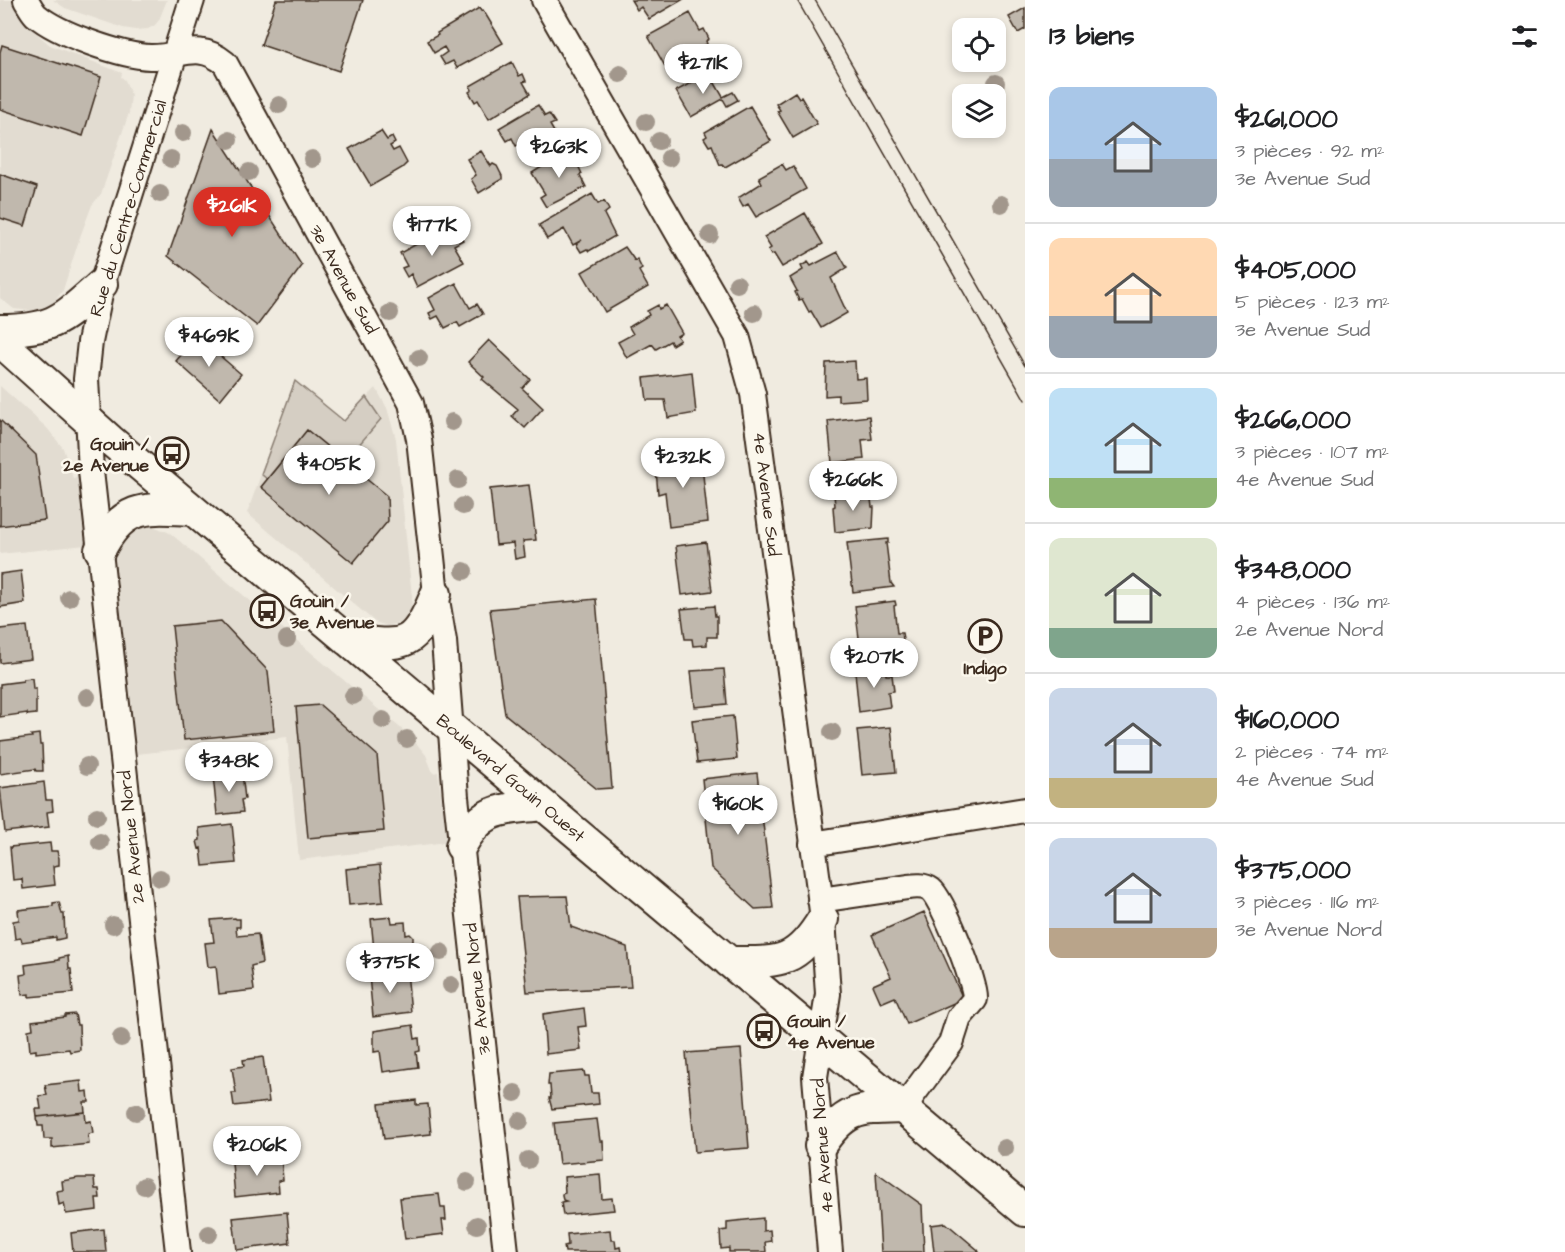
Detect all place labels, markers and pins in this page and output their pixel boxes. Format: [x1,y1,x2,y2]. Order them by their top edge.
pin: $271K [661,44,745,95]
pin: $263K [517,128,601,179]
pin: $261K [190,187,274,238]
pin: $177K [390,206,474,257]
pin: $469K [167,317,251,368]
place label: Gouin / 2e Avenue [62,432,150,478]
bus stop icon: Gouin / 2e Avenue [154,436,190,472]
pin: $232K [641,438,725,489]
pin: $405K [287,445,371,496]
pin: $266K [811,461,895,512]
place label: Gouin / 3e Avenue [289,589,375,635]
bus stop icon: Gouin / 3e Avenue [249,593,285,629]
parking icon: Indigo [967,618,1003,654]
pin: $207K [832,638,916,689]
place label: Indigo [963,656,1007,682]
pin: $348K [187,742,271,793]
pin: $160K [696,785,780,836]
pin: $375K [348,943,432,994]
place label: Gouin / 4e Avenue [787,1009,875,1055]
bus stop icon: Gouin / 4e Avenue [746,1013,782,1049]
pin: $206K [215,1126,299,1177]

